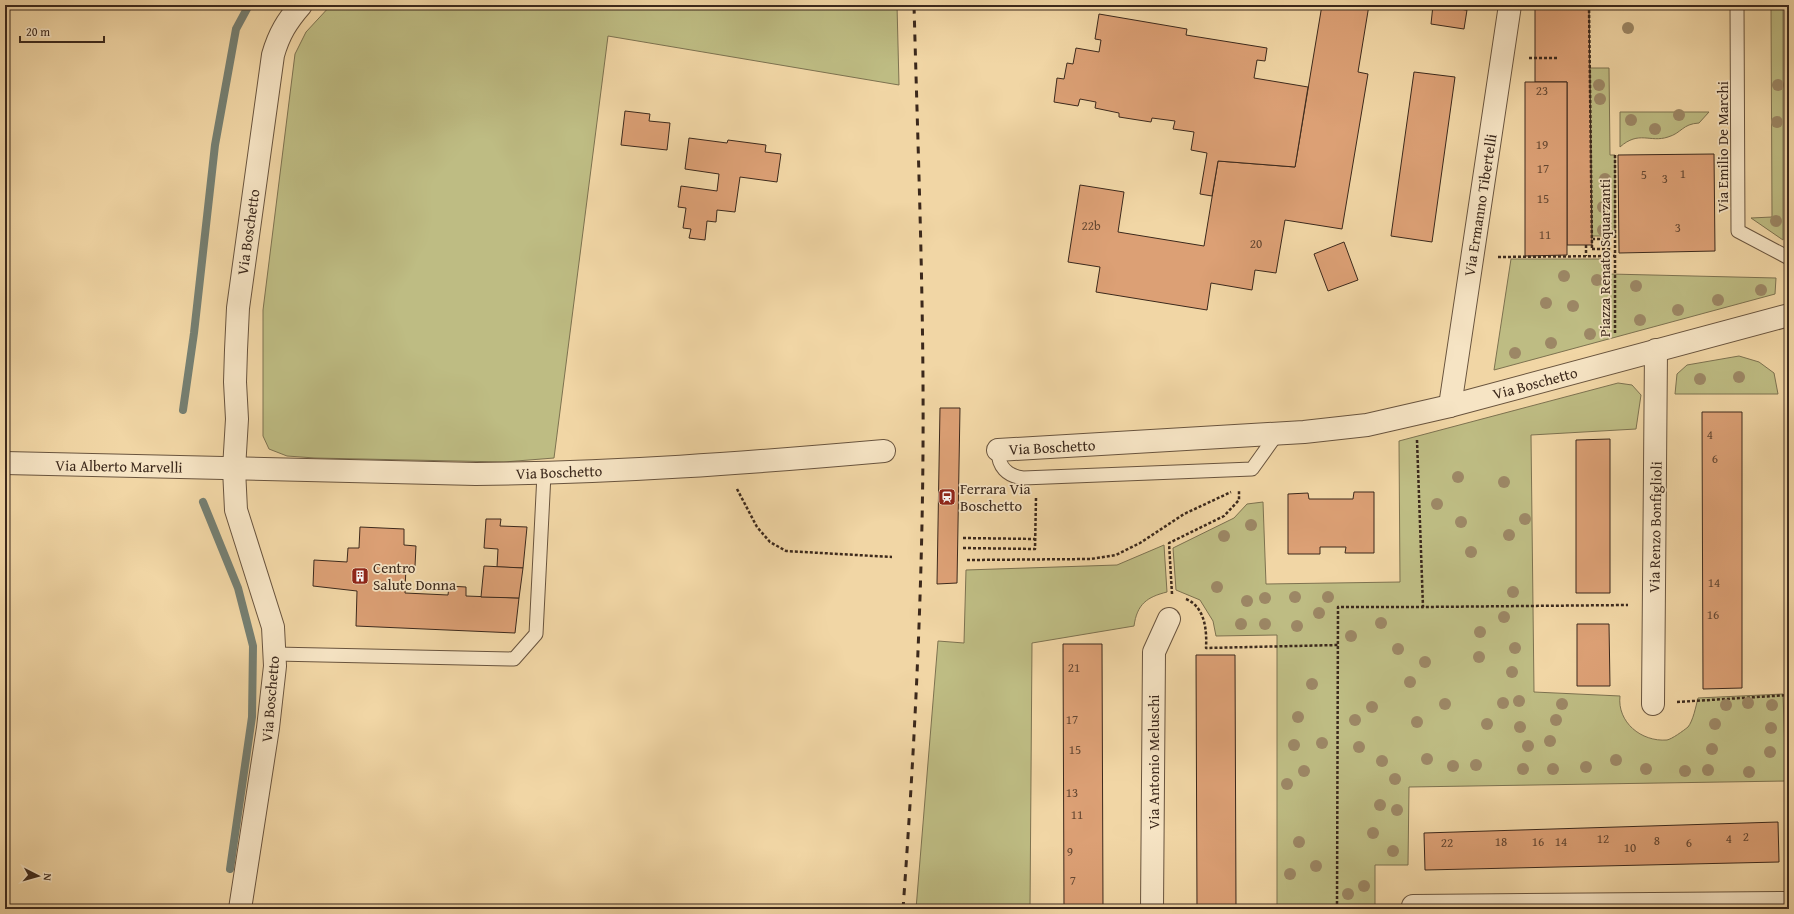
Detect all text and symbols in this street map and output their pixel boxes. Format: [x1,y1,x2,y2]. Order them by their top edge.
scale bar [20,18,104,44]
text: 20 m [26,23,50,40]
house number: 23 [1536,81,1548,100]
street label: Via Emilio De Marchi [1712,81,1733,213]
street label: Via Ermanno Tibertelli [1458,132,1502,278]
house number: 19 [1536,135,1548,154]
house number: 17 [1537,159,1549,178]
house number: 1 [1680,164,1686,183]
house number: 5 [1641,165,1647,184]
house number: 3 [1662,169,1668,188]
street label: Piazza Renato Squarzanti [1594,179,1615,337]
street label: Via Boschetto [232,187,264,276]
house number: 15 [1537,189,1549,208]
house number: 22b [1081,216,1101,235]
house number: 3 [1675,218,1681,237]
house number: 11 [1539,225,1551,244]
house number: 20 [1250,234,1262,253]
street label: Via Boschetto [1490,362,1580,404]
house number: 4 [1707,425,1713,444]
street label: Via Boschetto [1008,434,1096,460]
house number: 6 [1712,449,1718,468]
street label: Via Alberto Marvelli [55,454,183,478]
street label: Via Boschetto [515,460,603,484]
street label: Via Renzo Bonfiglioli [1643,461,1667,593]
place label: Ferrara Via Boschetto [960,478,1031,516]
station icon: Ferrara Via Boschetto [937,487,957,507]
place label: Centro Salute Donna [373,557,456,595]
building icon: Centro Salute Donna [350,566,370,586]
house number: 14 [1708,573,1720,592]
house number: 16 [1707,605,1719,624]
street label: Via Boschetto [256,655,284,743]
house number: 21 [1068,658,1080,677]
street label: Via Antonio Meluschi [1143,694,1164,830]
house number: 17 [1066,710,1078,729]
house number: 15 [1069,740,1081,759]
house number: 13 [1066,783,1078,802]
house number: 11 [1071,805,1083,824]
house number: 2 [1743,827,1749,846]
house number: 12 [1597,829,1609,848]
house number: 4 [1726,829,1732,848]
house number: 8 [1654,831,1660,850]
house number: 18 [1495,832,1507,851]
house number: 16 [1532,832,1544,851]
house number: 14 [1555,832,1567,851]
house number: 22 [1441,833,1453,852]
house number: 6 [1686,833,1692,852]
house number: 10 [1624,838,1636,857]
house number: 9 [1067,842,1073,861]
north arrow [18,856,58,896]
house number: 7 [1070,871,1076,890]
text: N [40,873,56,882]

